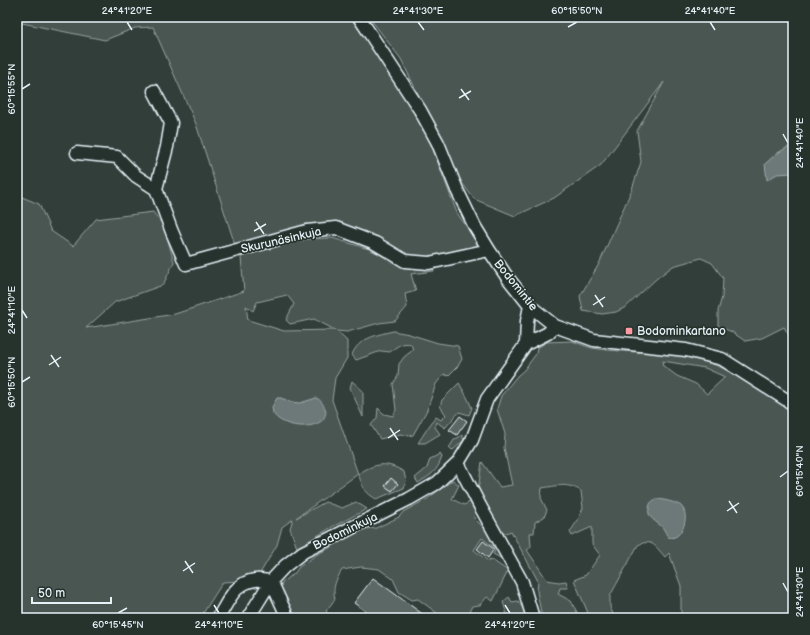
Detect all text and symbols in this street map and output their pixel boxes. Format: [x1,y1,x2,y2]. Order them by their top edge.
text: 24°41'20"E [102,5,153,17]
text: 24°41'30"E [393,5,444,17]
text: 60°15'50"N [551,5,603,17]
text: 24°41'40"E [685,5,736,17]
text: 60°15'55"N [6,63,18,115]
text: 24°41'40"E [794,117,806,168]
street label: Skurunäsinkuja [239,224,323,257]
street label: Bodomintie [490,257,541,314]
text: 24°41'10"E [6,285,18,334]
place label: Bodominkartano [637,324,726,339]
marker: Bodominkartano [624,326,634,336]
text: 60°15'50"N [6,356,18,408]
text: 60°15'40"N [794,445,806,497]
street label: Bodominkuja [310,509,380,554]
text: 24°41'30"E [794,566,806,617]
scale bar [32,579,111,605]
text: 50 m [38,586,65,601]
text: 60°15'45"N [92,619,144,631]
text: 24°41'10"E [195,619,244,631]
text: 24°41'20"E [485,619,536,631]

